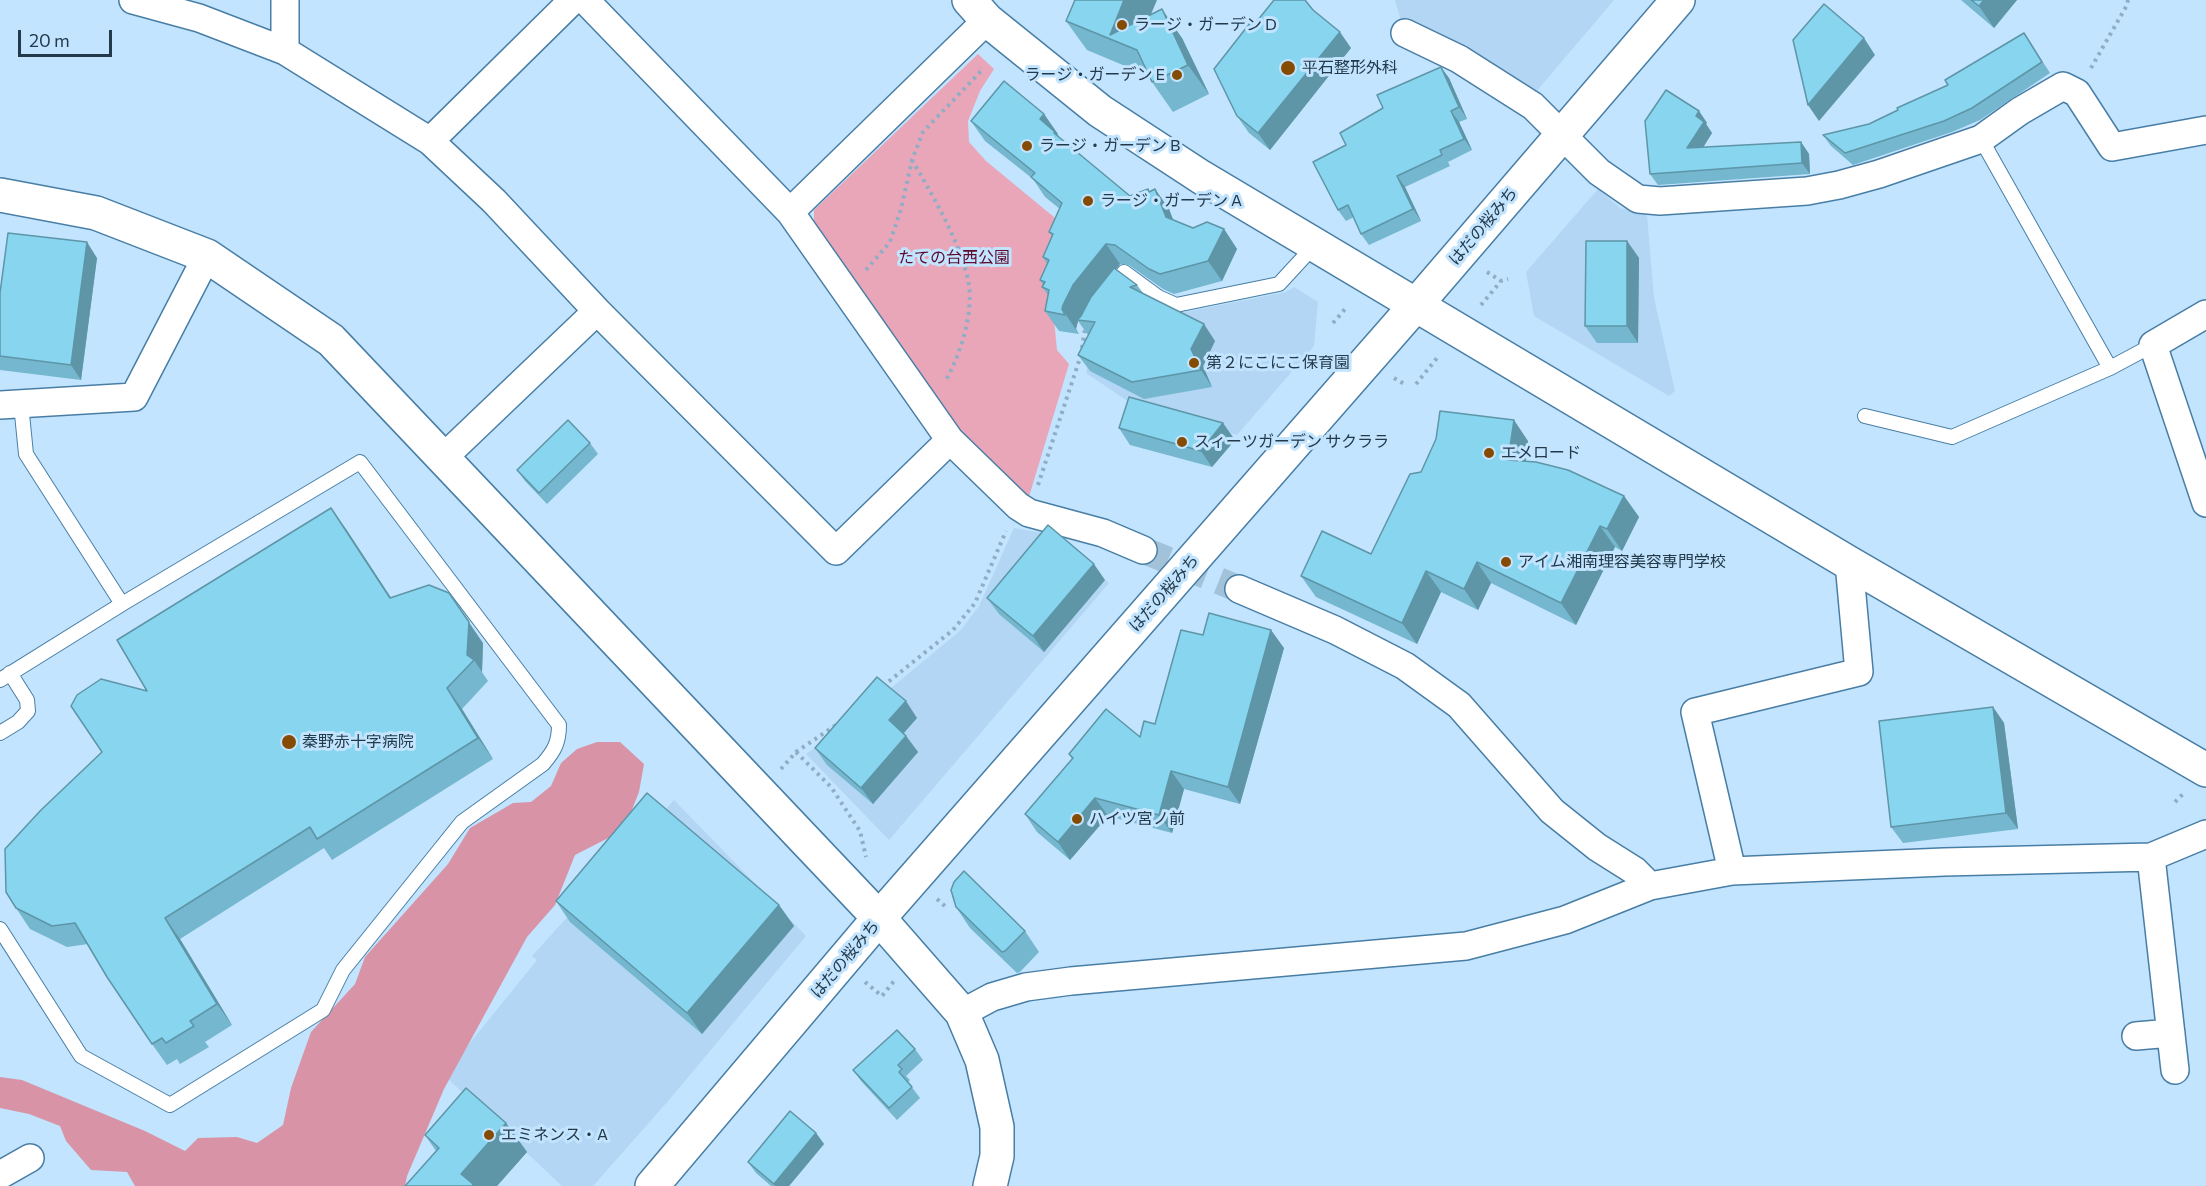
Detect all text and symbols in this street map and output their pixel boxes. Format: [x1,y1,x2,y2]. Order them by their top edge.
place label: ラージ・ガーデン D [1134,15,1277,35]
scale bar [21,18,116,56]
marker: ラージ・ガーデン D [1115,18,1129,32]
text: 20 m [29,29,70,51]
place label: 平石整形外科 [1302,58,1398,78]
marker: 平石整形外科 [1279,59,1297,77]
place label: ラージ・ガーデン E [1024,65,1165,85]
marker: ラージ・ガーデン E [1170,68,1184,82]
place label: ラージ・ガーデン B [1039,136,1180,156]
marker: ラージ・ガーデン B [1020,139,1034,153]
street label: はだの桜みち [1445,183,1521,269]
place label: ラージ・ガーデン A [1100,191,1242,211]
marker: ラージ・ガーデン A [1081,194,1095,208]
park label: たての台西公園 [898,248,1010,268]
place label: 第２にこにこ保育園 [1206,353,1350,373]
marker: 第２にこにこ保育園 [1187,356,1201,370]
place label: スィーツガーデン サクララ [1194,432,1389,452]
marker: スィーツガーデン サクララ [1175,435,1189,449]
place label: エメロード [1501,443,1581,463]
marker: エメロード [1482,446,1496,460]
street label: はだの桜みち [1125,550,1203,636]
place label: アイム湘南理容美容専門学校 [1518,552,1726,572]
marker: アイム湘南理容美容専門学校 [1499,555,1513,569]
place label: 秦野赤十字病院 [302,732,414,752]
marker: 秦野赤十字病院 [280,733,298,751]
place label: ハイツ宮ノ前 [1089,809,1185,829]
marker: ハイツ宮ノ前 [1070,812,1084,826]
street label: はだの桜みち [807,916,883,1002]
place label: エミネンス・A [501,1125,608,1145]
marker: エミネンス・A [482,1128,496,1142]

